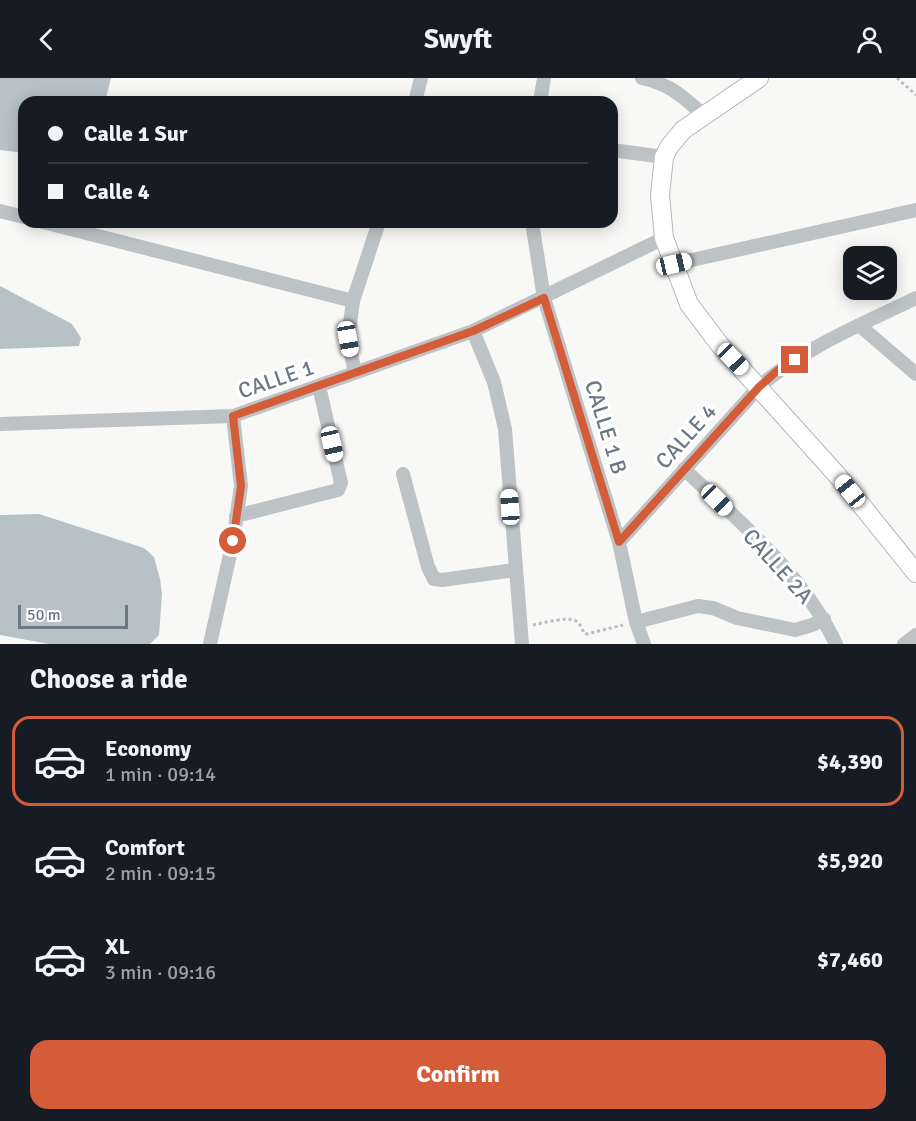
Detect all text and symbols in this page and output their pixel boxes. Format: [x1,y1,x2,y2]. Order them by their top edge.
icon: back [30,23,63,56]
text: Swyft [424,23,492,56]
icon: person [853,23,886,56]
text: Calle 1 Sur [84,120,188,147]
text: Calle 4 [84,178,150,205]
map controls [843,246,897,300]
button: layers [843,246,897,300]
car [654,251,694,277]
car [336,320,360,358]
car [714,340,752,378]
route end [781,346,808,373]
street label: CALLE 1 [235,353,317,405]
street label: CALLE 1 B [579,377,633,477]
street label: CALLE 4 [650,398,722,474]
car [319,424,345,464]
car [832,471,868,511]
car [698,481,736,519]
car [500,488,520,526]
street label: CALLE 2A [737,523,819,610]
route start [219,527,246,554]
scale bar [18,602,128,630]
text: 50 m [27,605,61,625]
text: Choose a ride [30,663,188,696]
icon: car [33,734,87,788]
text: Economy [105,735,191,762]
text: $4,390 [817,748,883,775]
text: 1 min · 09:14 [105,762,216,787]
icon: car [33,833,87,887]
text: Comfort [105,834,185,861]
text: $5,920 [817,847,883,874]
text: 2 min · 09:15 [105,861,216,886]
icon: car [33,932,87,986]
text: XL [105,933,130,960]
text: $7,460 [817,946,883,973]
text: 3 min · 09:16 [105,960,216,985]
button: Confirm [30,1040,886,1109]

